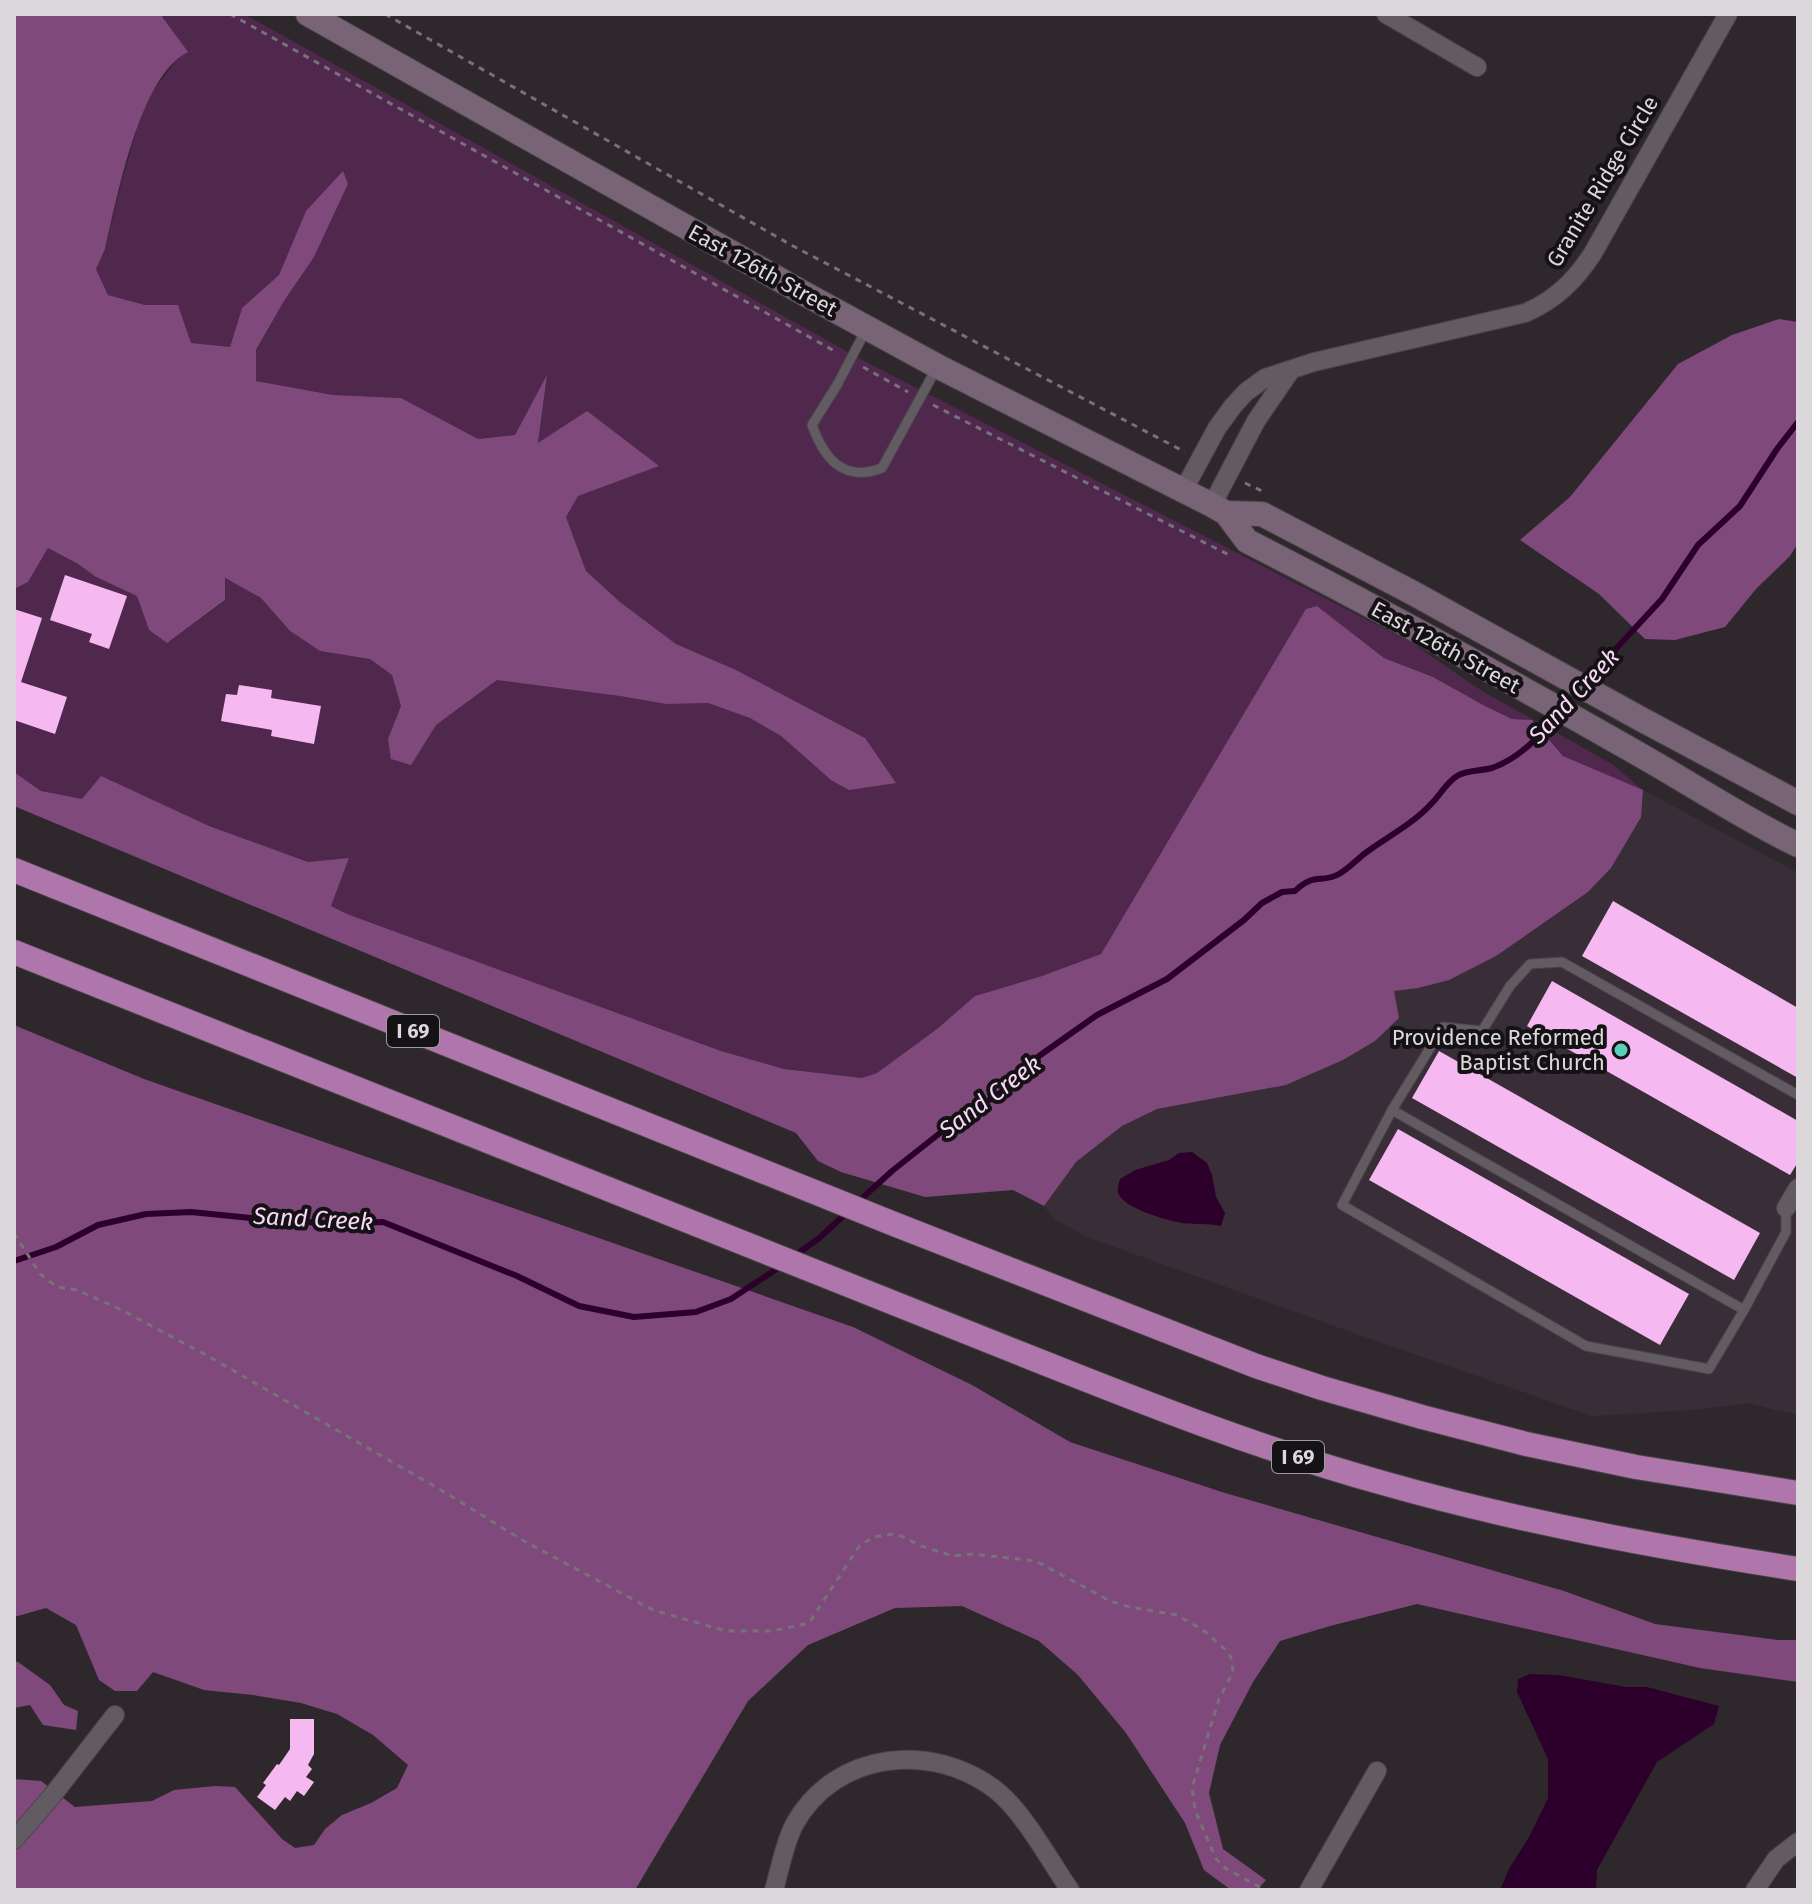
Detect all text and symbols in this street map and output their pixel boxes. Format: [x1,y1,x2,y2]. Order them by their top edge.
street label: Granite Ridge Circle [1541,91,1664,272]
street label: East 126th Street [684,218,842,322]
street label: East 126th Street [1367,595,1525,699]
water label: Sand Creek [1522,643,1625,750]
road number: I 69 [387,1015,439,1047]
place label: Providence Reformed Baptist Church [1392,1024,1605,1076]
marker: Providence Reformed Baptist Church [1612,1041,1630,1059]
water label: Sand Creek [933,1050,1046,1145]
water label: Sand Creek [251,1202,374,1236]
road number: I 69 [1272,1441,1324,1473]

